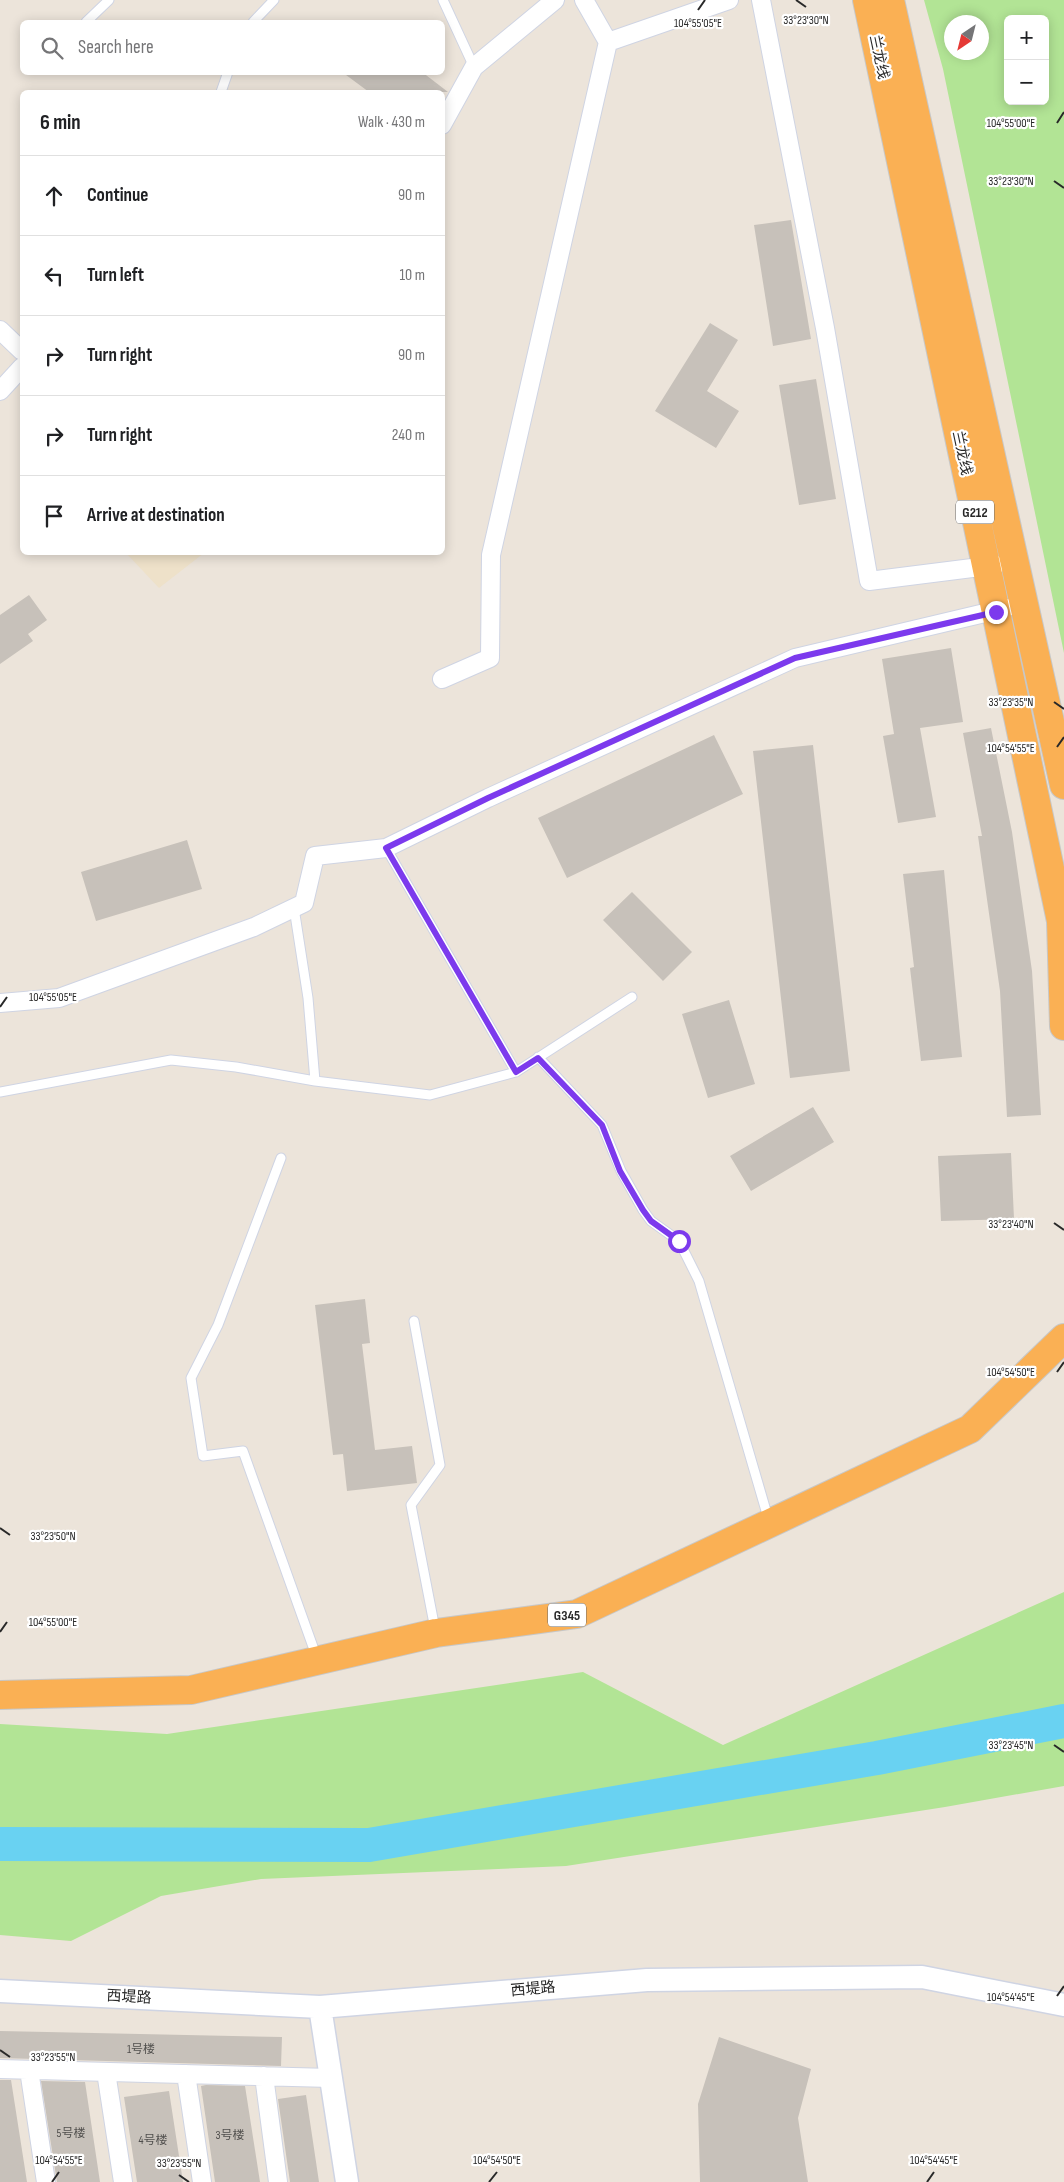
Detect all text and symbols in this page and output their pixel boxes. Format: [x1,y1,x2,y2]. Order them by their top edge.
text: 33°23'30"N [783,13,829,28]
north arrow [944,15,989,60]
map controls [1004,15,1049,105]
button: + [1004,15,1049,60]
text: 104°55'05"E [674,16,722,31]
search box [20,20,445,75]
street label: 兰龙线 [865,33,893,81]
icon: search [38,34,66,62]
text: Search here [78,36,154,59]
button: − [1004,60,1049,105]
text: 6 min [40,110,81,135]
text: Walk · 430 m [358,113,425,132]
text: 104°55'00"E [987,116,1035,131]
text: 33°23'30"N [988,174,1034,189]
icon: ahead [40,182,68,210]
text: Continue [87,184,148,207]
text: 90 m [398,186,425,205]
icon: left [40,262,68,290]
text: Turn left [87,264,144,287]
text: 10 m [399,266,425,285]
icon: right [40,342,68,370]
text: Turn right [87,344,152,367]
text: 90 m [398,346,425,365]
icon: right [40,422,68,450]
text: Turn right [87,424,152,447]
text: 240 m [392,426,425,445]
street label: 兰龙线 [948,429,976,477]
road number: G212 [956,501,994,524]
icon: arrive [40,502,68,530]
text: Arrive at destination [87,504,225,527]
route end [985,601,1008,624]
text: 33°23'35"N [989,695,1033,710]
text: 104°54'55"E [987,741,1035,756]
text: 104°55'05"E [29,990,77,1005]
text: 33°23'40"N [988,1217,1034,1232]
route start [668,1230,691,1253]
text: 104°54'50"E [987,1365,1035,1380]
text: 33°23'50"N [30,1529,76,1544]
road number: G345 [548,1604,586,1626]
text: 104°55'00"E [29,1615,77,1630]
text: 33°23'45"N [989,1738,1033,1753]
street label: 西堤路 [510,1978,556,2000]
street label: 西堤路 [106,1986,152,2008]
text: 104°54'45"E [987,1990,1035,2005]
house number: 1号楼 [127,2042,155,2057]
text: 33°23'55"N [31,2050,75,2065]
house number: 5号楼 [57,2126,85,2141]
house number: 3号楼 [215,2128,245,2143]
house number: 4号楼 [138,2133,168,2148]
text: 104°54'55"E [35,2153,83,2168]
text: 104°54'50"E [473,2153,521,2168]
text: 104°54'45"E [910,2153,958,2168]
text: 33°23'55"N [157,2156,201,2171]

